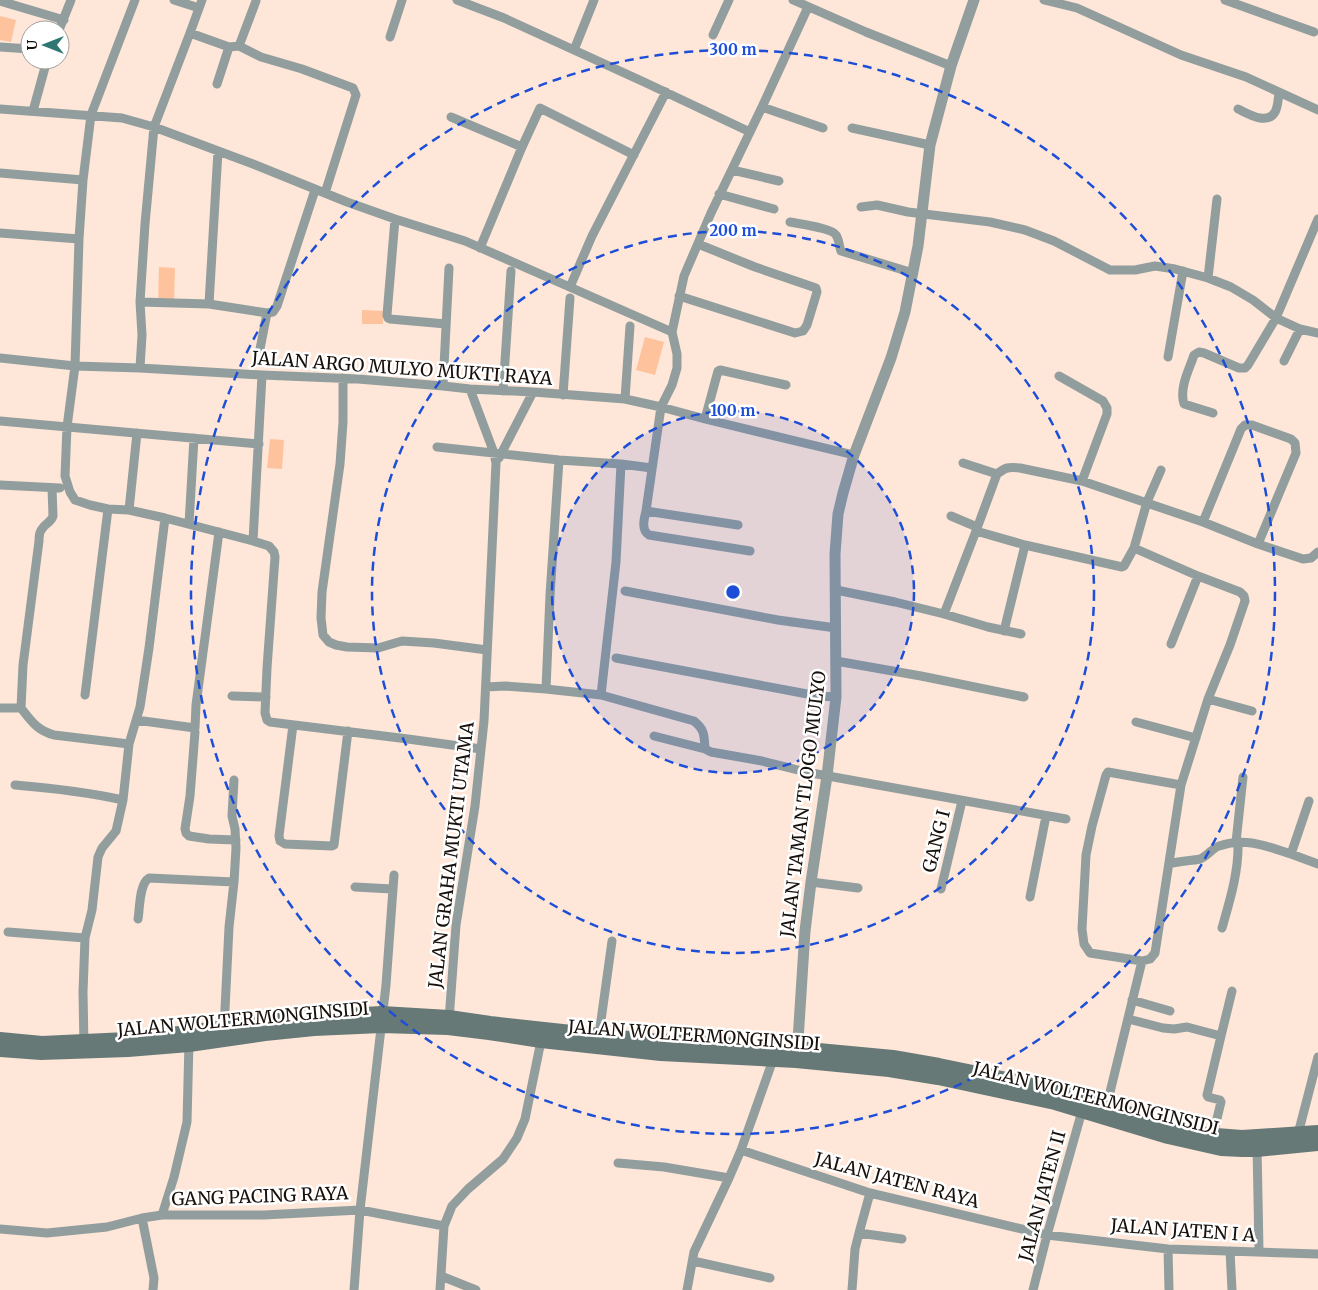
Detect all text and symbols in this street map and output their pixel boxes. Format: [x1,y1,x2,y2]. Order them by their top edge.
north arrow [20,20,70,70]
text: U [23,39,41,50]
text: 300 m [709,40,757,59]
text: 200 m [709,221,757,240]
street label: JALAN ARGO MULYO MUKTI RAYA [250,346,553,390]
text: 100 m [711,401,755,420]
centre of rings [724,583,742,601]
street label: JALAN TAMAN TLOGO MULYO [775,669,831,940]
street label: JALAN GRAHA MUKTI UTAMA [423,720,479,991]
street label: GANG I [917,807,955,875]
street label: JALAN WOLTERMONGINSIDI [115,997,370,1042]
street label: JALAN WOLTERMONGINSIDI [566,1015,821,1055]
street label: JALAN WOLTERMONGINSIDI [970,1056,1221,1140]
street label: JALAN JATEN II [1013,1128,1071,1265]
street label: JALAN JATEN RAYA [811,1147,982,1213]
street label: GANG PACING RAYA [171,1181,349,1211]
street label: JALAN JATEN I A [1109,1213,1257,1247]

